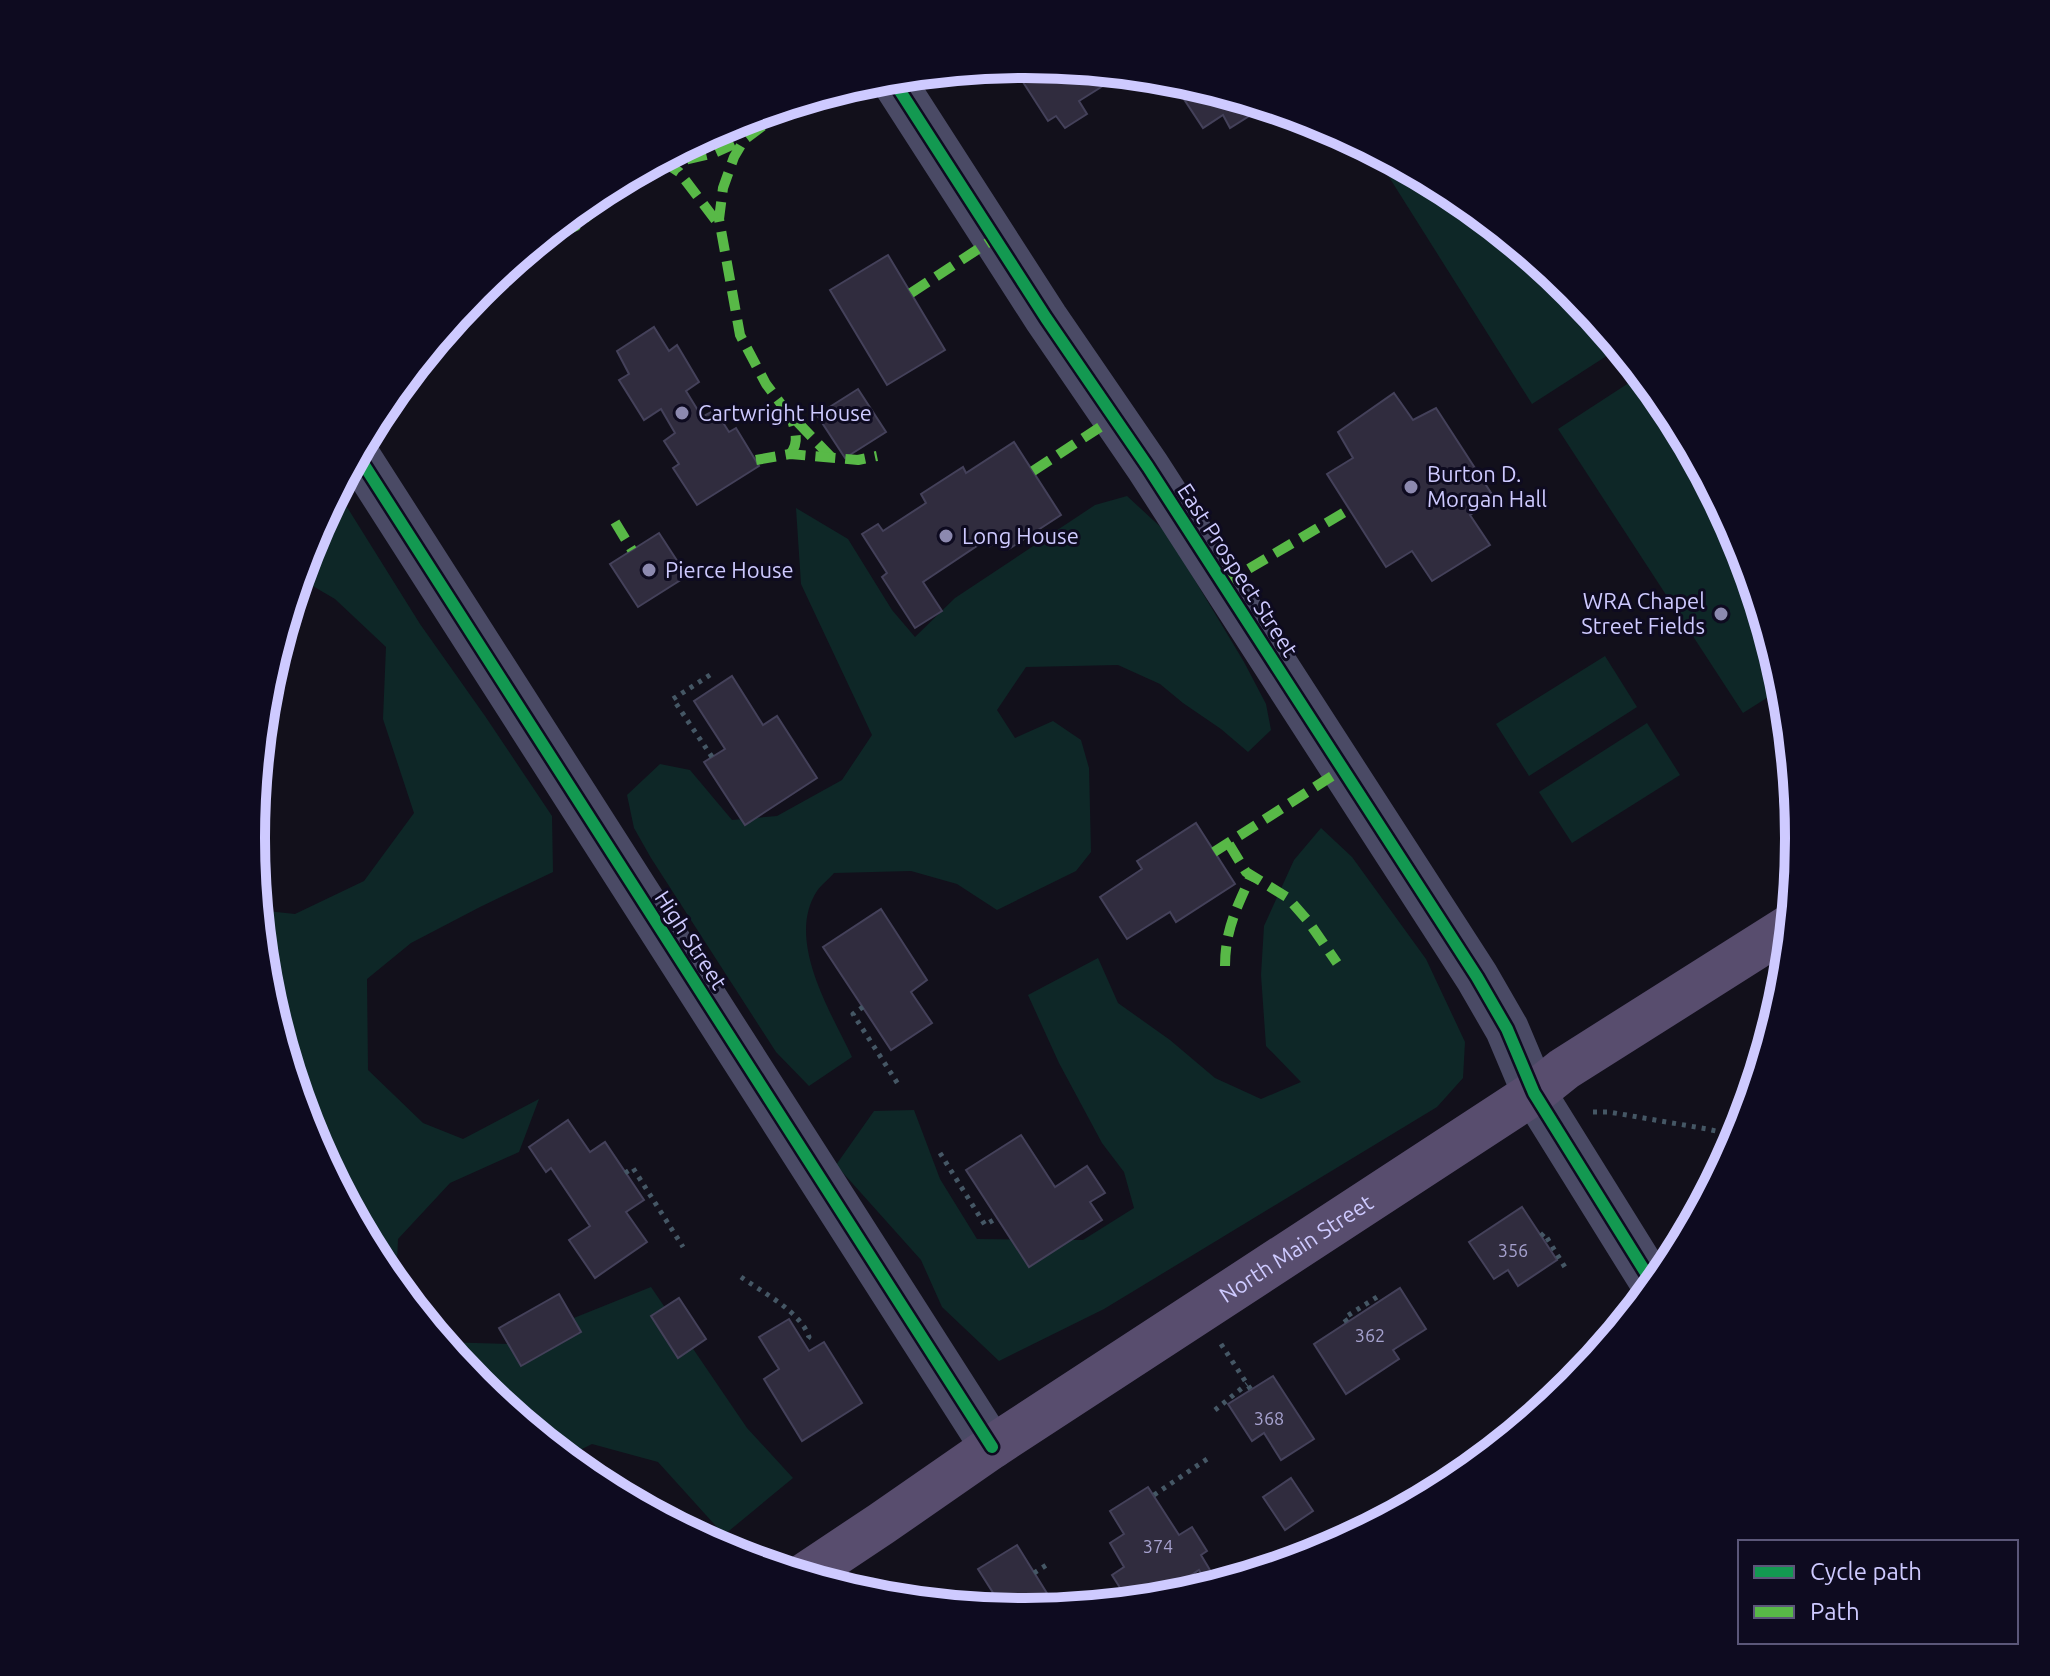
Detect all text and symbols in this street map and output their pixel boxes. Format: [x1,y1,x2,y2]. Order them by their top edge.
place label: Cartwright House [698,400,872,425]
marker: Cartwright House [673,404,691,422]
place label: Burton D. Morgan Hall [1427,461,1547,511]
marker: Burton D. Morgan Hall [1402,478,1420,496]
street label: East Prospect Street [1173,479,1304,661]
place label: Long House [962,523,1079,548]
marker: Long House [937,527,955,545]
place label: Pierce House [665,557,794,582]
marker: Pierce House [640,561,658,579]
place label: WRA Chapel Street Fields [1581,588,1705,638]
marker: WRA Chapel Street Fields [1712,605,1730,623]
street label: High Street [650,886,733,994]
street label: North Main Street [1214,1189,1377,1307]
house number: 356 [1498,1240,1528,1260]
house number: 362 [1355,1325,1385,1345]
house number: 368 [1254,1408,1284,1428]
house number: 374 [1143,1536,1173,1556]
legend [1738,1540,2018,1644]
text: Cycle path [1810,1558,1922,1585]
text: Path [1810,1598,1860,1625]

